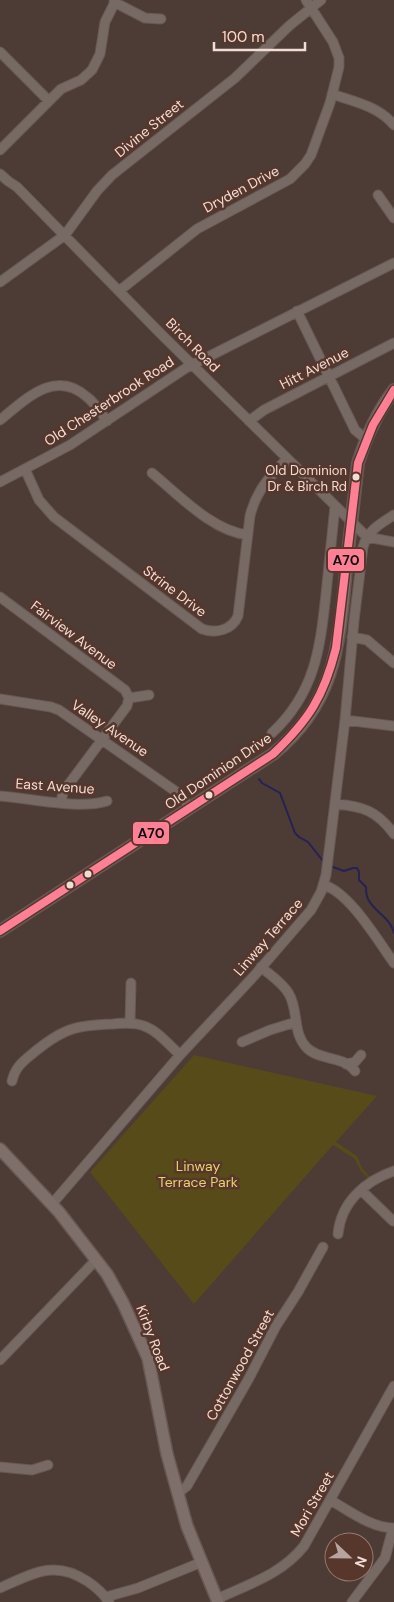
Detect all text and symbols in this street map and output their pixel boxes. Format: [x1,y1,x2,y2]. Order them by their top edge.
scale bar [214,20,305,52]
text: 100 m [222,27,265,47]
street label: Divine Street [111,95,187,161]
street label: Dryden Drive [200,161,282,217]
street label: Birch Road [162,314,224,376]
street label: Hitt Avenue [276,343,352,393]
street label: Old Chesterbrook Road [41,352,177,450]
place label: Old Dominion Dr & Birch Rd [265,462,347,495]
marker: Old Dominion Dr & Birch Rd [351,472,361,482]
line badge: A70 [327,548,365,572]
text: A70 [332,551,360,569]
street label: Strine Drive [140,561,210,621]
street label: Fairview Avenue [27,597,121,673]
street label: Valley Avenue [68,696,152,760]
street label: Old Dominion Drive [161,729,275,813]
street label: East Avenue [15,774,95,798]
unlabelled marker [204,790,214,800]
line badge: A70 [132,821,170,845]
text: A70 [137,824,165,842]
unlabelled marker [83,869,93,879]
unlabelled marker [65,880,75,890]
street label: Linway Terrace [230,895,307,979]
park label: Linway Terrace Park [158,1157,238,1191]
street label: Kirby Road [132,1303,174,1373]
street label: Cottonwood Street [202,1306,278,1424]
street label: Mori Street [286,1468,338,1540]
north arrow [324,1532,374,1582]
text: N [351,1554,371,1570]

